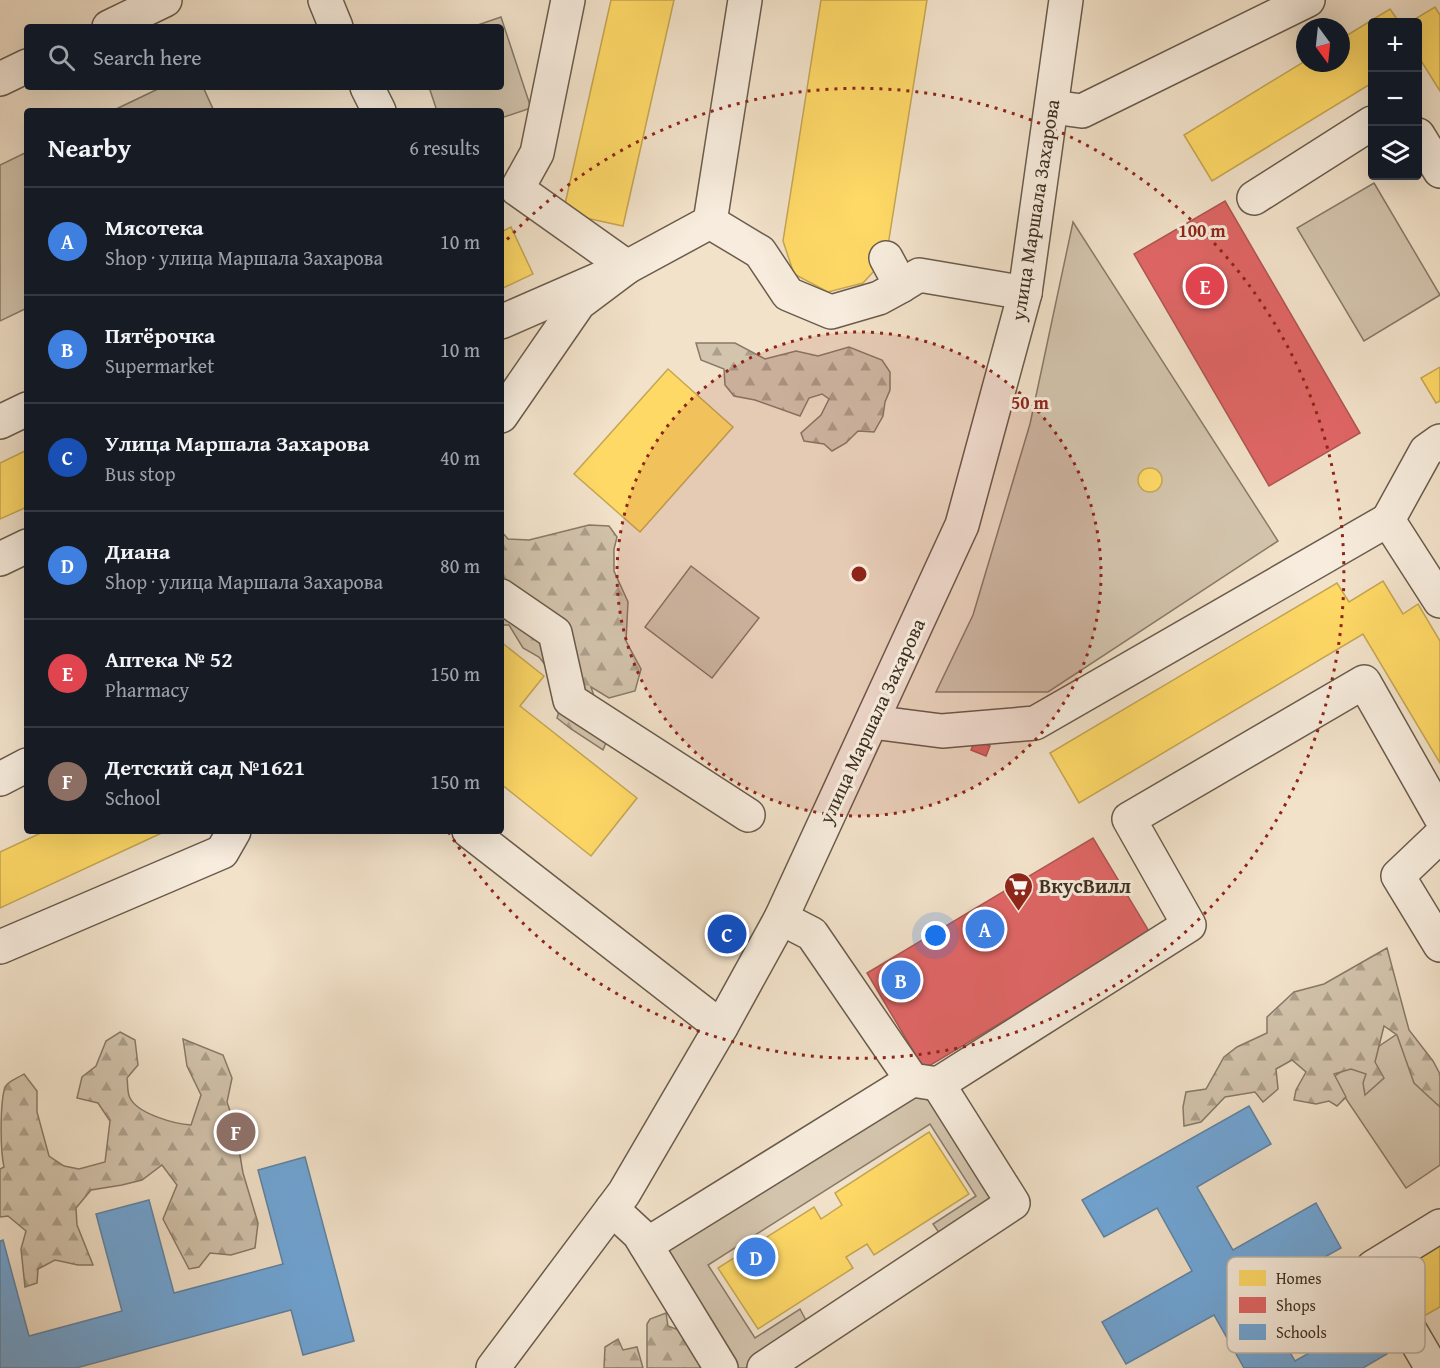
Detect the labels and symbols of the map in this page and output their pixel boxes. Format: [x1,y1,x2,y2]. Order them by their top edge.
north arrow [1296,18,1350,72]
street label: улица Маршала Захарова [1003,97,1066,324]
text: 100 m [1178,217,1226,244]
pin: E [1186,264,1224,308]
text: 50 m [1011,389,1050,416]
centre of rings [849,564,869,584]
street label: улица Маршала Захарова [811,613,932,829]
supermarket icon: ВкусВилл [1002,870,1034,912]
place label: ВкусВилл [1039,871,1131,900]
pin: A [966,906,1004,952]
pin: C [708,912,746,956]
your location [921,921,950,950]
pin: B [882,958,920,1002]
pin: F [216,1110,256,1154]
pin: D [736,1234,776,1280]
legend [1227,1257,1425,1353]
text: Homes [1276,1266,1322,1290]
text: Shops [1276,1293,1316,1317]
text: Schools [1276,1320,1327,1344]

